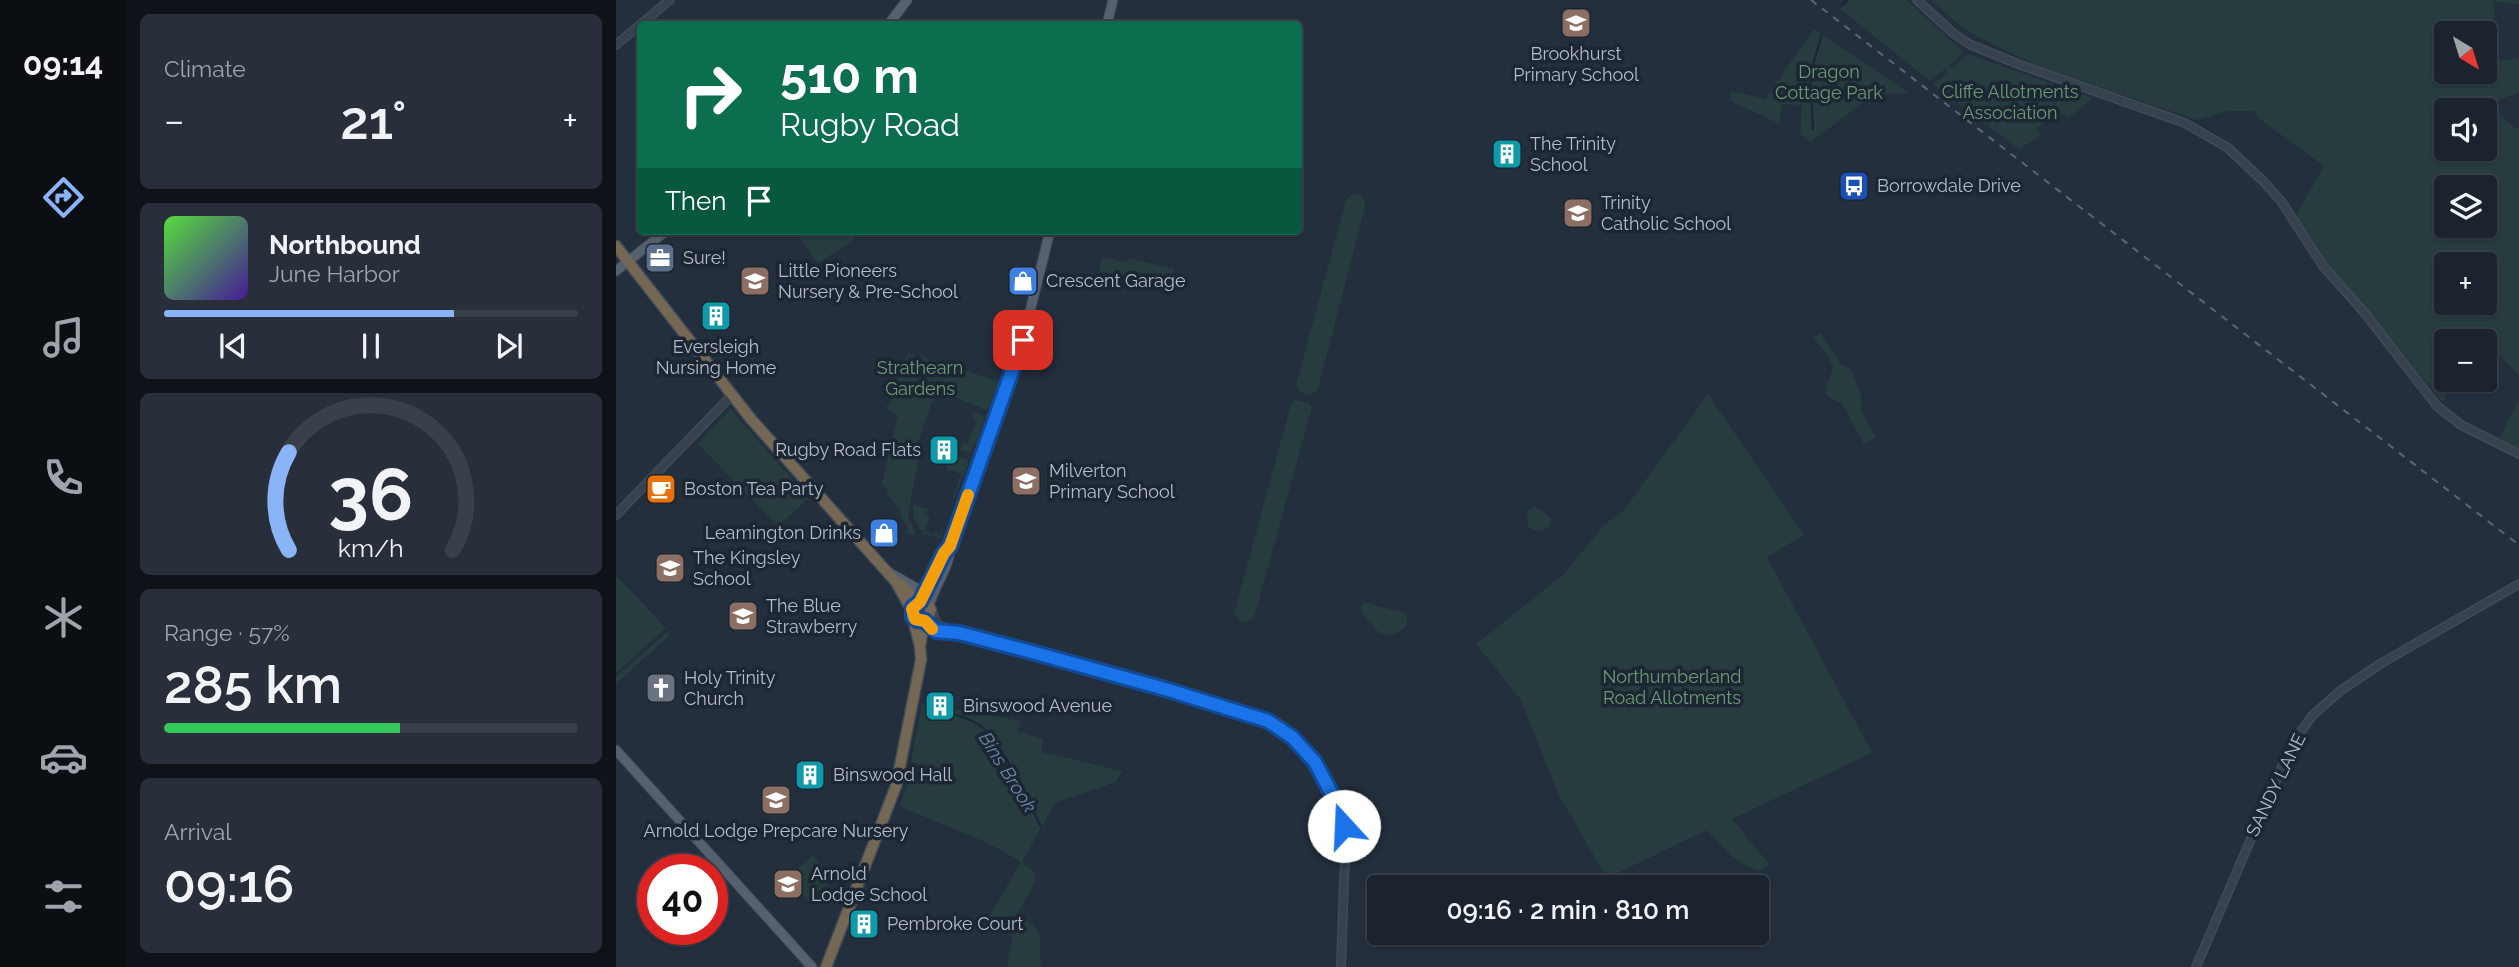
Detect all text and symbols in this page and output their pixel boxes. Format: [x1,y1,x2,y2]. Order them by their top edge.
school or university icon: Brookhurst Primary School [1559,6,1593,40]
north arrow [2434,21,2497,84]
map controls [2434,21,2497,392]
place label: Brookhurst Primary School [1513,43,1639,85]
text: 09:14 [23,45,103,82]
text: 510 m [780,47,919,104]
icon: right [665,49,756,140]
text: Climate [164,55,246,82]
park label: Dragon Cottage Park [1775,61,1883,103]
park label: Cliffe Allotments Association [1942,81,2079,123]
text: 21° [340,90,407,151]
text: − [164,98,184,143]
text: + [562,98,578,143]
button: sound [2434,98,2497,161]
text: Rugby Road [780,106,960,143]
place label: The Trinity School [1530,133,1616,175]
building icon: The Trinity School [1490,137,1524,171]
bus stop icon: Borrowdale Drive [1837,169,1871,203]
icon: directions [39,173,88,222]
place label: Borrowdale Drive [1877,175,2021,196]
button: layers [2434,175,2497,238]
icon: arrive [740,182,778,220]
text: Then [665,186,726,216]
place label: Trinity Catholic School [1601,192,1731,234]
school or university icon: Trinity Catholic School [1561,196,1595,230]
text: Northbound [269,230,421,260]
office icon: Sure! [643,241,677,275]
place label: Sure! [683,247,726,268]
button: + [2434,252,2497,315]
text: June Harbor [269,260,400,287]
place label: Little Pioneers Nursery & Pre-School [778,260,958,302]
school or university icon: Little Pioneers Nursery & Pre-School [738,264,772,298]
shop icon: Crescent Garage [1006,264,1040,298]
place label: Crescent Garage [1046,270,1186,291]
building icon: Eversleigh Nursing Home [699,299,733,333]
pin [993,310,1053,370]
icon: music [39,313,88,362]
icon: arrive [1004,321,1042,359]
icon: previous [214,327,252,365]
icon: pause [352,327,390,365]
icon: next [490,327,528,365]
button: − [2434,329,2497,392]
place label: Eversleigh Nursing Home [656,336,777,378]
park label: Strathearn Gardens [877,357,963,399]
building icon: Rugby Road Flats [927,433,961,467]
place label: Rugby Road Flats [775,439,921,460]
text: 36 [329,452,413,537]
icon: phone [39,453,88,502]
place label: Milverton Primary School [1049,460,1175,502]
school or university icon: Milverton Primary School [1009,464,1043,498]
cafe icon: Boston Tea Party [644,472,678,506]
place label: Boston Tea Party [684,478,824,499]
shop icon: Leamington Drinks [867,516,901,550]
place label: Leamington Drinks [705,522,861,543]
text: km/h [338,532,404,562]
place label: The Kingsley School [693,547,801,589]
school or university icon: The Kingsley School [653,551,687,585]
icon: climate [39,593,88,642]
place label: The Blue Strawberry [766,595,858,637]
school or university icon: The Blue Strawberry [726,599,760,633]
text: Range · 57% [164,619,290,646]
text: 285 km [164,654,342,715]
park label: Northumberland Road Allotments [1603,666,1741,708]
place label: Holy Trinity Church [684,667,776,709]
church icon: Holy Trinity Church [644,671,678,705]
building icon: Binswood Avenue [923,689,957,723]
place label: Binswood Avenue [963,695,1112,716]
water label: Bins Brook [975,728,1041,816]
street label: SANDY LANE [2242,730,2310,840]
icon: car [39,733,88,782]
building icon: Binswood Hall [793,758,827,792]
place label: Binswood Hall [833,764,952,785]
school or university icon: Arnold Lodge Prepcare Nursery [759,783,793,817]
position arrow [1307,789,1381,863]
text: Arrival [164,818,231,845]
place label: Arnold Lodge Prepcare Nursery [644,820,909,841]
text: 09:16 [164,853,294,914]
speed limit sign: 40 [637,854,728,945]
place label: Arnold Lodge School [811,863,927,905]
school or university icon: Arnold Lodge School [771,867,805,901]
icon: filters [39,872,88,921]
text: 09:16 · 2 min · 810 m [1447,895,1689,925]
building icon: Pembroke Court [847,907,881,941]
place label: Pembroke Court [887,913,1023,934]

